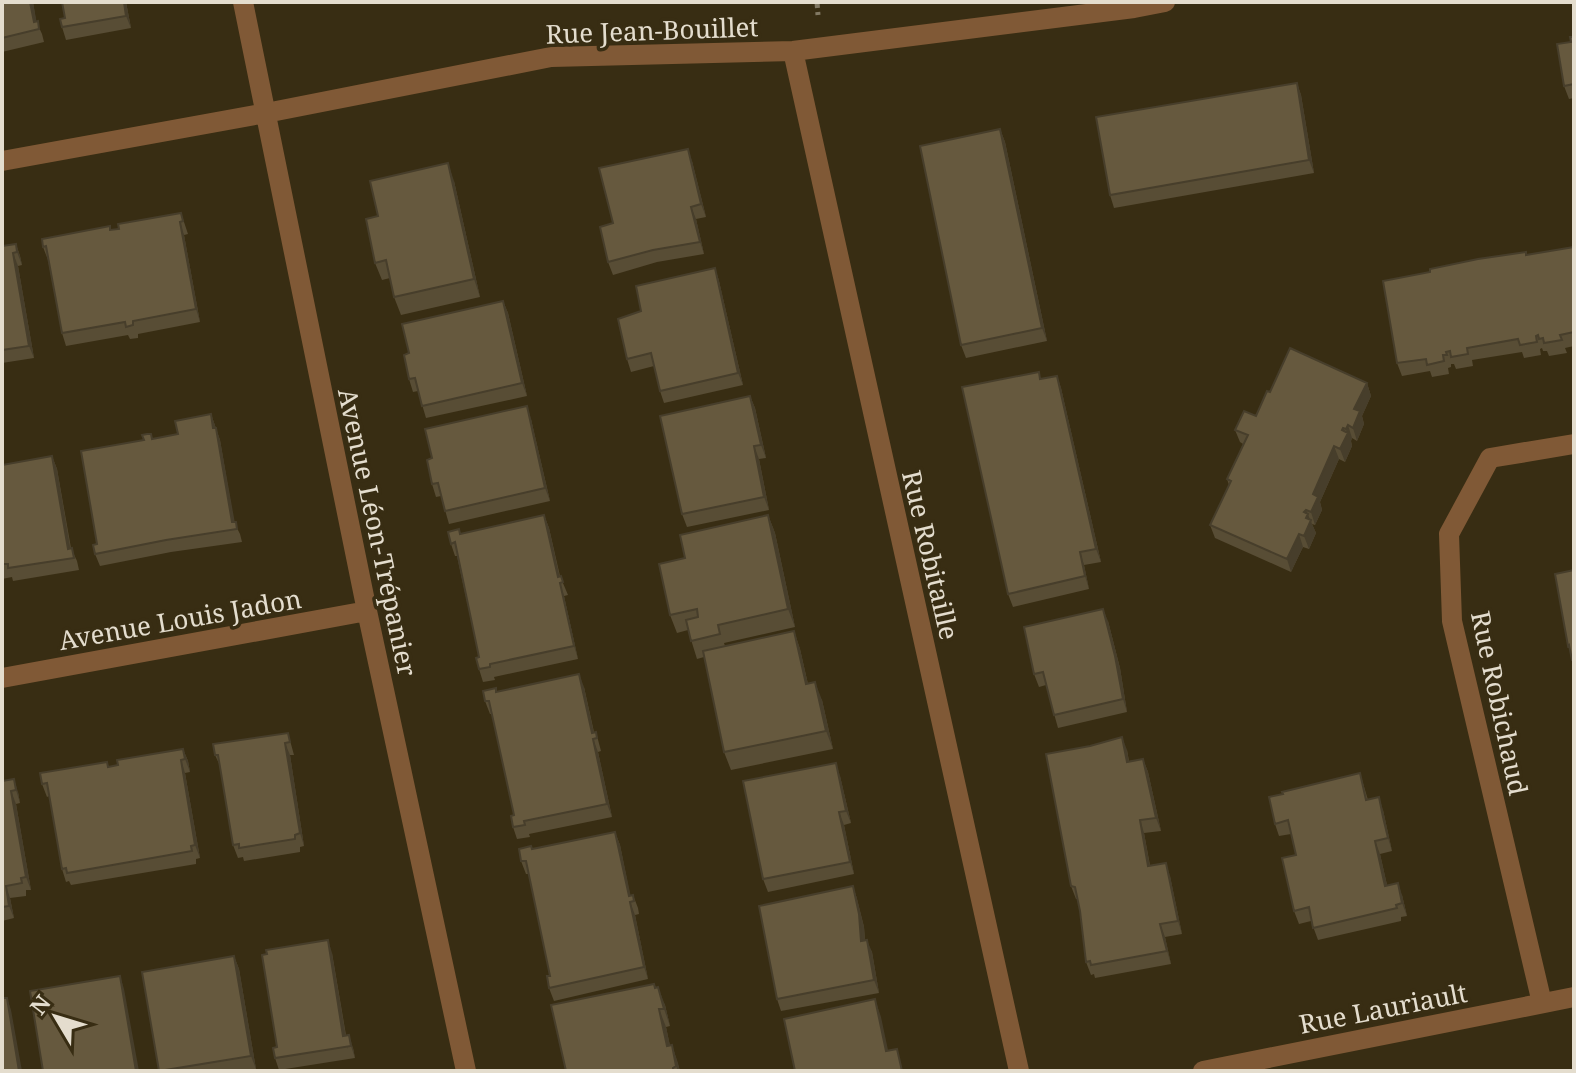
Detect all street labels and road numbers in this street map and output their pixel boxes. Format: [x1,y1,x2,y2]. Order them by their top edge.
street label: Rue Jean-Bouillet [545,8,759,52]
street label: Avenue Léon-Trépanier [330,385,426,679]
street label: Rue Robitaille [894,467,968,643]
street label: Avenue Louis Jadon [56,580,304,658]
street label: Rue Robichaud [1463,608,1537,798]
street label: Rue Lauriault [1296,974,1470,1042]

